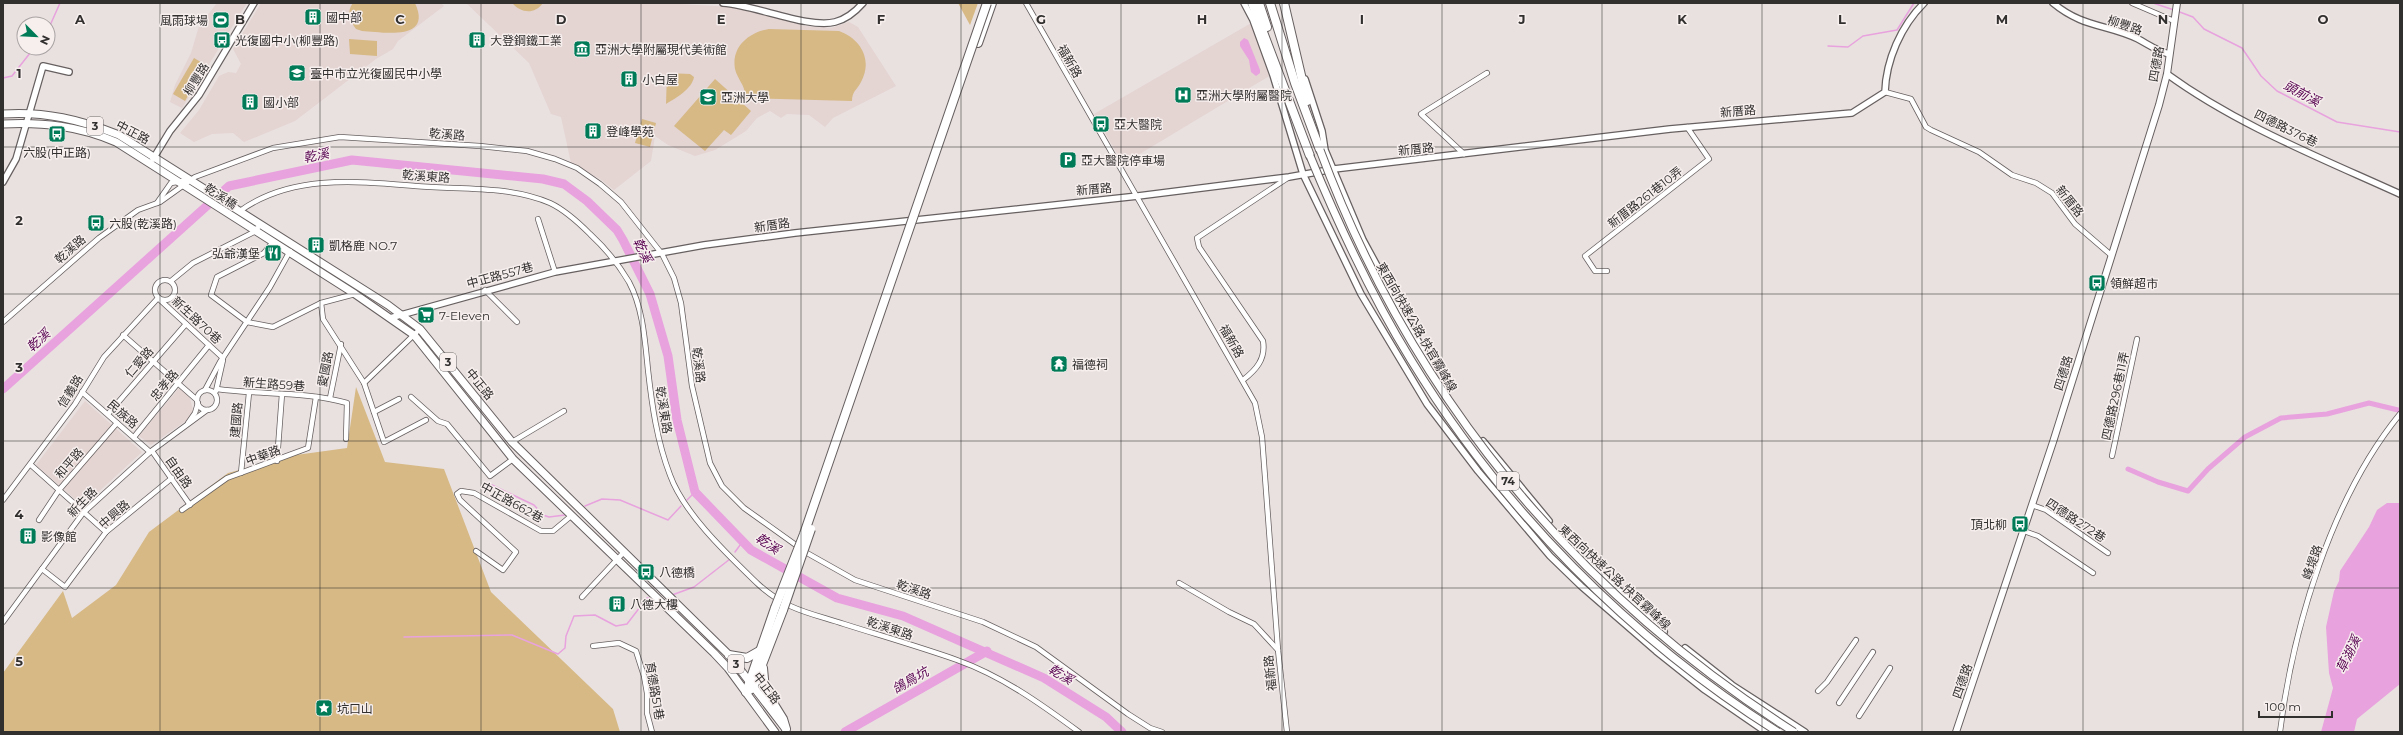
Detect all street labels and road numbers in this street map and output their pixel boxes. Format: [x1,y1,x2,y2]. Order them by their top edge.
street label: 柳豐路 [2106,12,2144,38]
street label: 福新路 [1055,42,1085,80]
street label: 四德路 [2145,45,2167,83]
street label: 柳豐路 [180,60,212,98]
street label: 新厝路 [1719,102,1757,120]
street label: 四德路376巷 [2252,106,2320,150]
road number: 3 [87,117,103,135]
street label: 中正路 [114,117,152,147]
street label: 乾溪路 [429,125,465,143]
street label: 新厝路 [1397,140,1435,158]
street label: 新厝路261巷10弄 [1605,163,1685,231]
street label: 乾溪東路 [402,167,450,185]
street label: 乾溪橋 [202,180,240,212]
street label: 新厝路 [1075,180,1113,198]
street label: 新厝路 [2053,182,2087,220]
street label: 新厝路 [753,215,791,235]
street label: 乾溪路 [51,232,89,266]
street label: 中正路557巷 [465,259,535,291]
street label: 東西向快速公路 快官霧峰線 [1374,260,1460,394]
street label: 新生路70巷 [169,293,225,347]
street label: 福新路 [1217,322,1247,360]
street label: 仁愛路 [122,343,156,381]
street label: 乾溪路 [689,346,709,384]
street label: 愛國路 [314,350,336,388]
street label: 四德路296巷11弄 [2098,350,2132,442]
road number: 3 [440,353,456,371]
street label: 四德路 [2051,354,2075,392]
street label: 中正路 [463,365,497,403]
street label: 忠孝路 [147,366,181,404]
street label: 信義路 [54,372,86,410]
street label: 新生路59巷 [242,374,306,394]
street label: 乾溪東路 [653,385,675,435]
street label: 民族路 [104,397,142,431]
street label: 建國路 [227,401,245,439]
street label: 中華路 [244,442,282,468]
street label: 和平路 [52,444,86,482]
street label: 自由路 [163,453,195,491]
road number: 74 [1497,472,1519,490]
street label: 中正路662巷 [478,479,546,525]
street label: 新生路 [64,484,100,520]
street label: 四德路272巷 [2043,495,2109,545]
street label: 中興路 [95,497,133,531]
street label: 東西向快速公路 快官霧峰線 [1556,521,1674,633]
street label: 峰堤路 [2299,543,2325,581]
street label: 乾溪路 [895,576,933,602]
street label: 乾溪東路 [865,613,915,643]
street label: 福新路 [1261,654,1279,692]
road number: 3 [728,655,744,673]
street label: 育德路51巷 [642,661,668,721]
street label: 四德路 [1949,662,1975,700]
street label: 中正路 [750,669,784,707]

